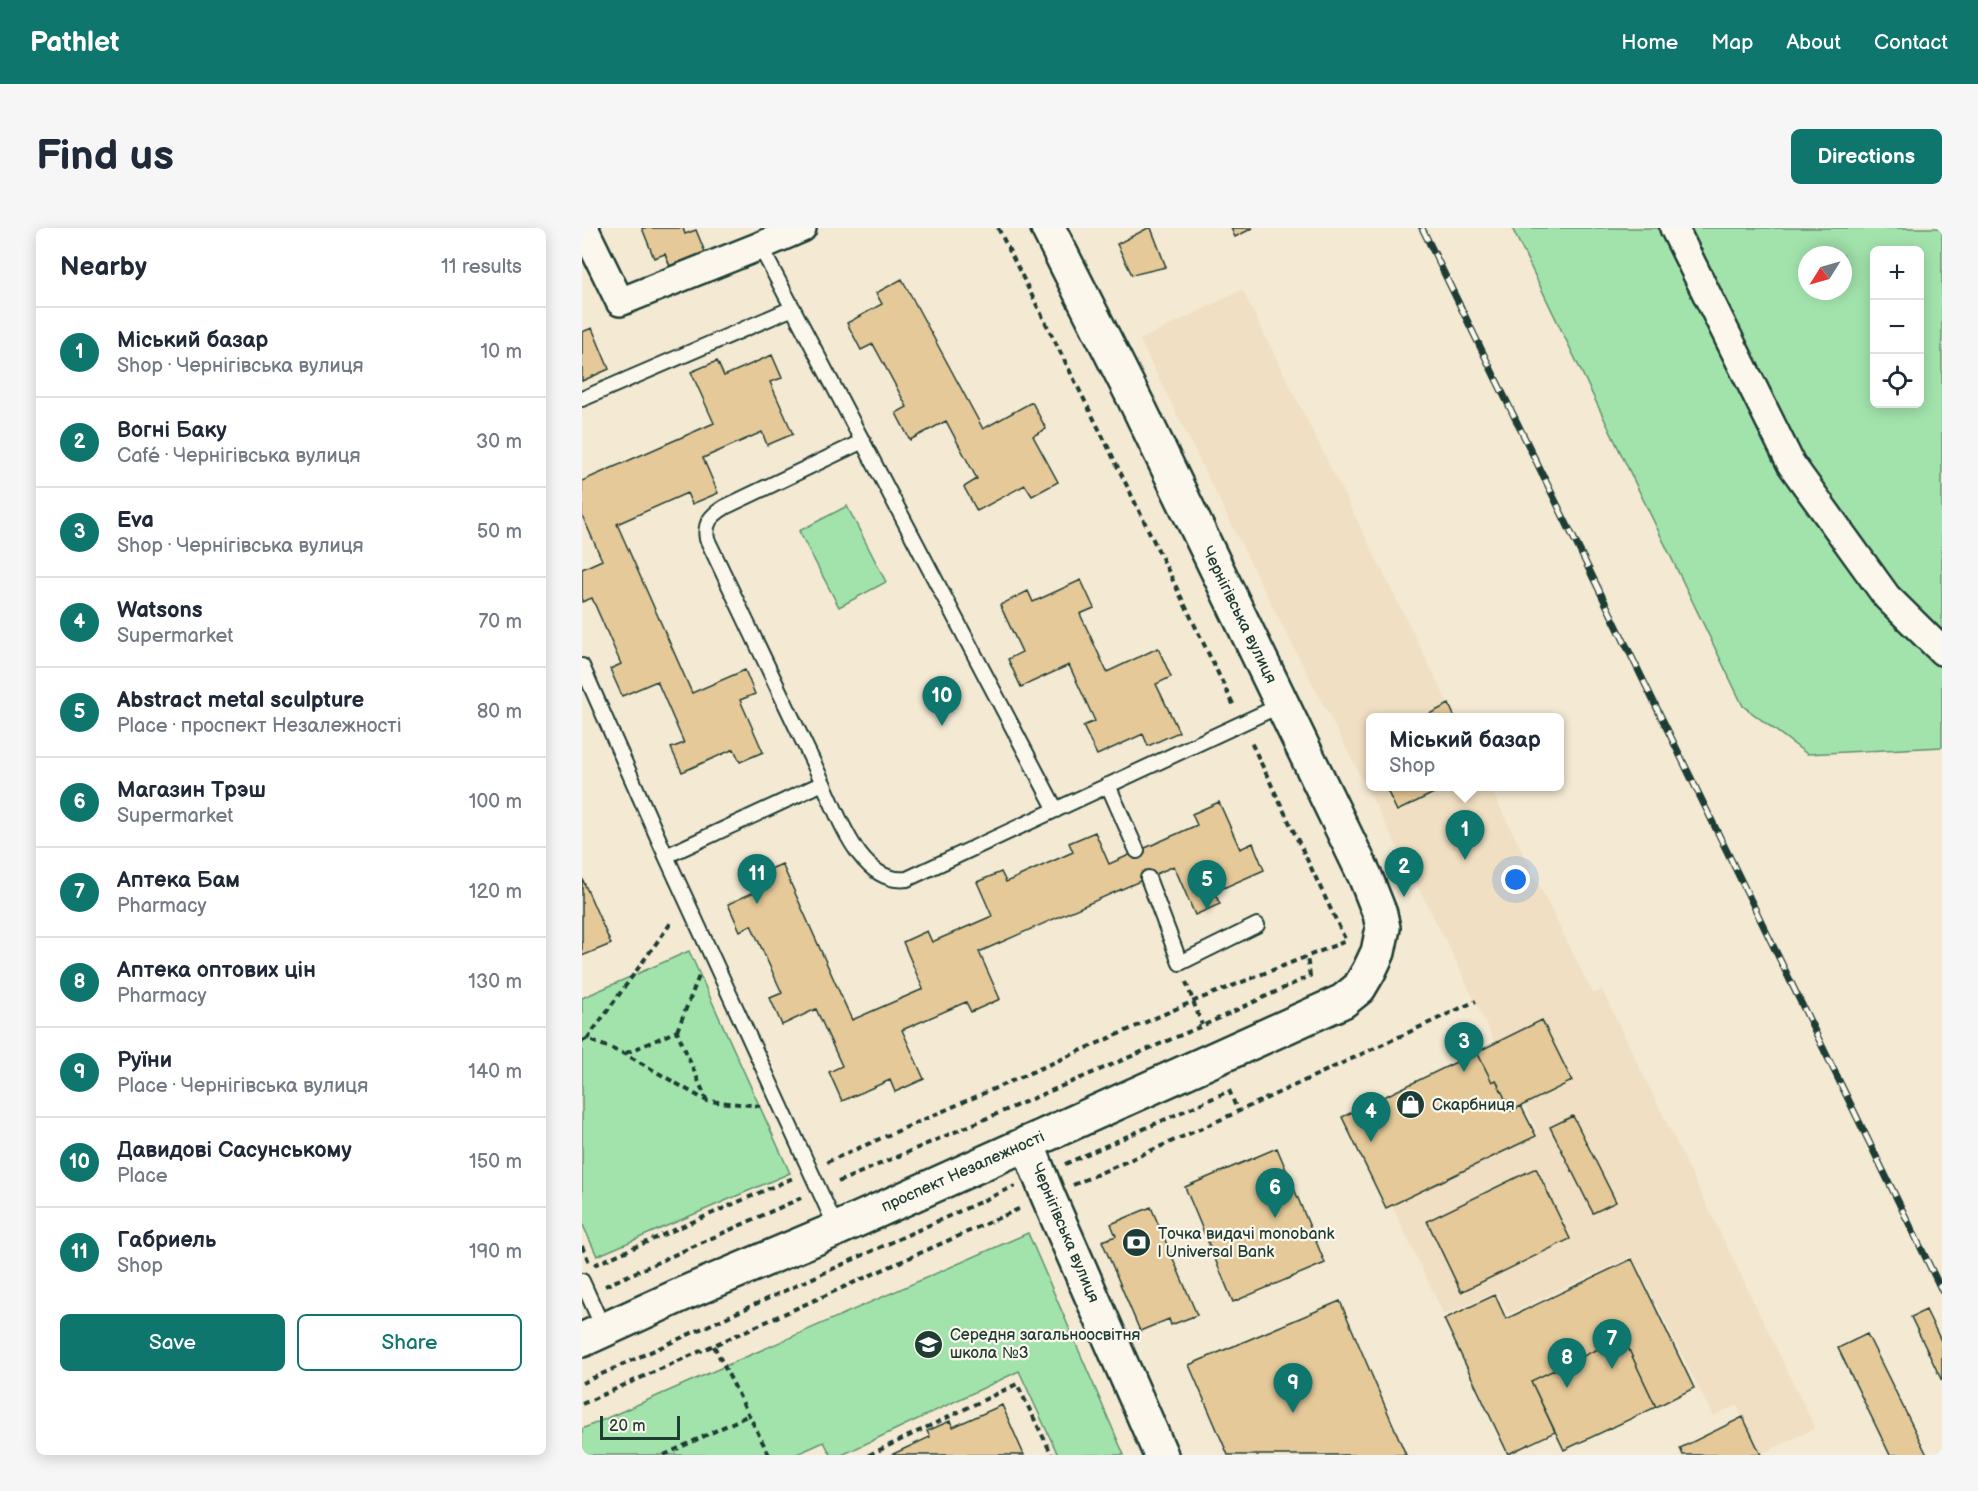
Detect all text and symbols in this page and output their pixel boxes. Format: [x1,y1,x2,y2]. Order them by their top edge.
text: Pathlet [30,26,119,59]
text: Home [1621,30,1678,55]
text: Map [1711,30,1753,55]
text: About [1786,30,1841,55]
text: Contact [1874,30,1948,55]
button: Directions [1791,129,1942,184]
text: Find us [36,131,174,182]
north arrow [1798,246,1852,300]
map controls [1870,246,1924,408]
button: + [1870,246,1924,300]
text: Nearby [60,252,147,283]
text: 11 results [441,255,522,279]
button: − [1870,300,1924,354]
text: Міський базар [117,327,268,354]
text: 1 [75,340,84,364]
text: 10 m [481,340,522,364]
text: Shop · Чернігівська вулиця [117,354,364,378]
button: locate [1870,354,1924,408]
text: Вогні Баку [117,417,227,444]
text: 2 [74,430,85,454]
text: 30 m [476,430,522,454]
text: Café · Чернігівська вулиця [117,444,361,468]
text: Eva [117,507,154,534]
text: 3 [74,520,85,544]
text: 50 m [477,520,522,544]
text: Shop · Чернігівська вулиця [117,534,364,558]
street label: Чернігівська вулиця [1198,543,1280,687]
text: Watsons [117,597,203,624]
text: 4 [74,610,85,634]
text: 70 m [478,610,522,634]
text: Supermarket [117,624,233,648]
pin: 10 [922,676,962,726]
text: Abstract metal sculpture [117,687,364,714]
text: 5 [74,700,85,724]
text: 80 m [477,700,522,724]
popup [1366,713,1564,791]
text: Place · проспект Незалежності [117,714,402,738]
text: Міський базар [1389,727,1541,754]
text: Shop [1389,754,1435,778]
text: Магазин Трэш [117,777,266,804]
text: 6 [73,790,86,814]
text: 100 m [469,790,522,814]
text: Supermarket [117,804,233,828]
pin: 1 [1446,810,1484,860]
pin: 2 [1384,848,1424,897]
pin: 11 [738,854,777,904]
pin: 5 [1188,860,1226,910]
your location [1501,865,1530,894]
text: Аптека Бам [117,867,240,894]
text: 7 [74,880,85,904]
text: 120 m [469,880,522,904]
text: Pharmacy [117,894,207,918]
text: Аптека оптових цін [117,957,316,984]
text: 8 [73,970,86,994]
text: 130 m [468,970,522,994]
text: Pharmacy [117,984,207,1008]
pin: 3 [1444,1022,1484,1072]
text: Руїни [117,1047,172,1074]
text: 9 [74,1060,85,1084]
text: 140 m [468,1060,522,1084]
text: Place · Чернігівська вулиця [117,1074,368,1098]
shop icon: Скарбниця [1395,1089,1427,1121]
pin: 4 [1352,1092,1390,1142]
place label: Скарбниця [1432,1096,1515,1115]
street label: проспект Незалежності [878,1127,1048,1217]
text: Давидові Сасунському [117,1137,352,1164]
text: 10 [69,1150,90,1174]
text: 150 m [469,1150,522,1174]
street label: Чернігівська вулиця [1027,1160,1103,1306]
text: Place [117,1164,168,1188]
pin: 6 [1256,1168,1294,1218]
place label: Точка видачі monobank | Universal Bank [1158,1225,1334,1262]
text: Габриель [117,1227,216,1254]
bank icon: Точка видачі monobank | Universal Bank [1121,1227,1153,1259]
text: 11 [71,1240,88,1264]
text: 190 m [469,1240,522,1264]
text: Shop [117,1254,163,1278]
button: Save [60,1314,285,1371]
button: Share [297,1314,522,1371]
pin: 7 [1592,1320,1632,1369]
place label: Середня загальноосвітня школа №3 [950,1326,1141,1363]
school or university icon: Середня загальноосвітня школа №3 [913,1328,945,1360]
pin: 8 [1548,1338,1586,1388]
pin: 9 [1274,1364,1312,1413]
scale bar [600,1413,680,1440]
text: 20 m [609,1417,645,1436]

